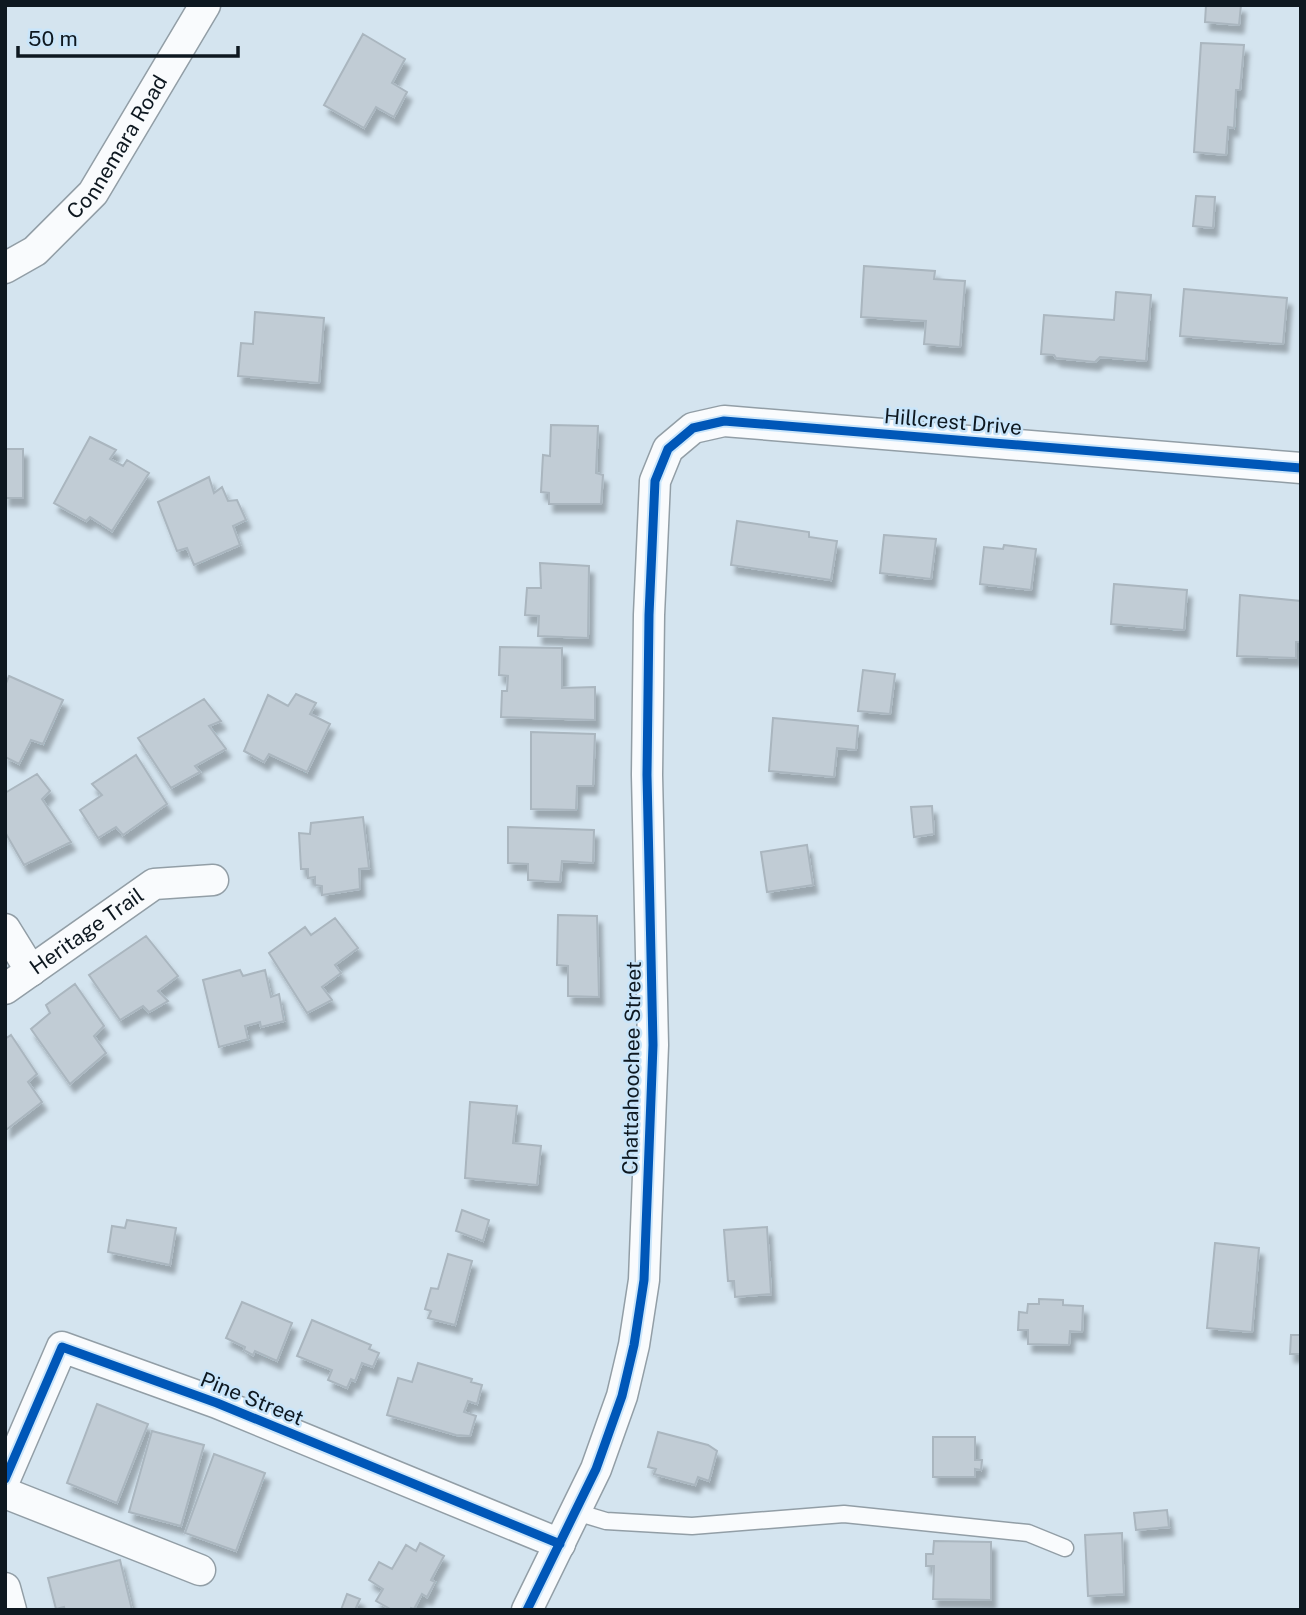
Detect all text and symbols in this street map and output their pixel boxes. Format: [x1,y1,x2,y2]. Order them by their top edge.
scale bar [18,14,238,58]
text: 50 m [28,26,78,51]
street label: Connemara Road [61,71,172,224]
street label: Hillcrest Drive [883,403,1023,440]
street label: Heritage Trail [25,882,148,980]
street label: Chattahoochee Street [617,961,646,1175]
street label: Pine Street [197,1367,307,1431]

